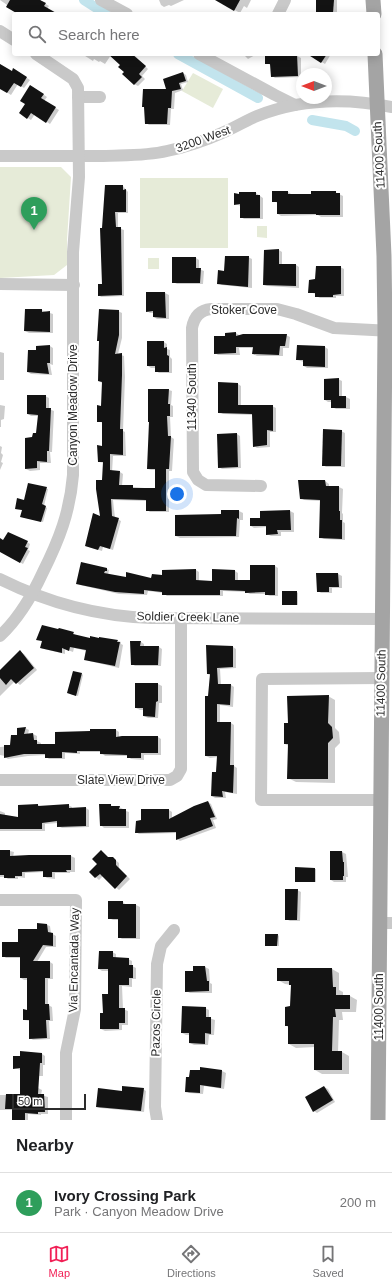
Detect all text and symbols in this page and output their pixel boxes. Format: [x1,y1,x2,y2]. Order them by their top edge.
search box [12,12,380,56]
icon: search [26,23,48,45]
text: Search here [58,26,140,43]
north arrow [296,68,332,104]
street label: 11400 South [370,121,388,189]
street label: 3200 West [174,122,233,155]
pin: 1 [21,197,47,230]
street label: Stoker Cove [211,303,277,317]
street label: Canyon Meadow Drive [66,344,80,466]
street label: 11340 South [185,363,199,431]
your location [167,484,187,504]
street label: Soldier Creek Lane [137,609,240,625]
street label: 11400 South [373,649,389,717]
street label: Slate View Drive [77,773,165,787]
street label: Via Encantada Way [66,908,82,1012]
street label: 11400 South [372,973,386,1041]
street label: Pazos Circle [148,989,164,1057]
scale bar [12,1092,86,1111]
text: 50 m [18,1095,42,1107]
text: Nearby [16,1136,74,1155]
text: Ivory Crossing Park [54,1187,196,1204]
text: 1 [25,1195,33,1210]
text: 200 m [340,1195,376,1210]
text: Park · Canyon Meadow Drive [54,1204,224,1219]
tab: Map [48,1243,70,1279]
tab: Directions [167,1243,216,1279]
tab: Saved [312,1243,344,1279]

